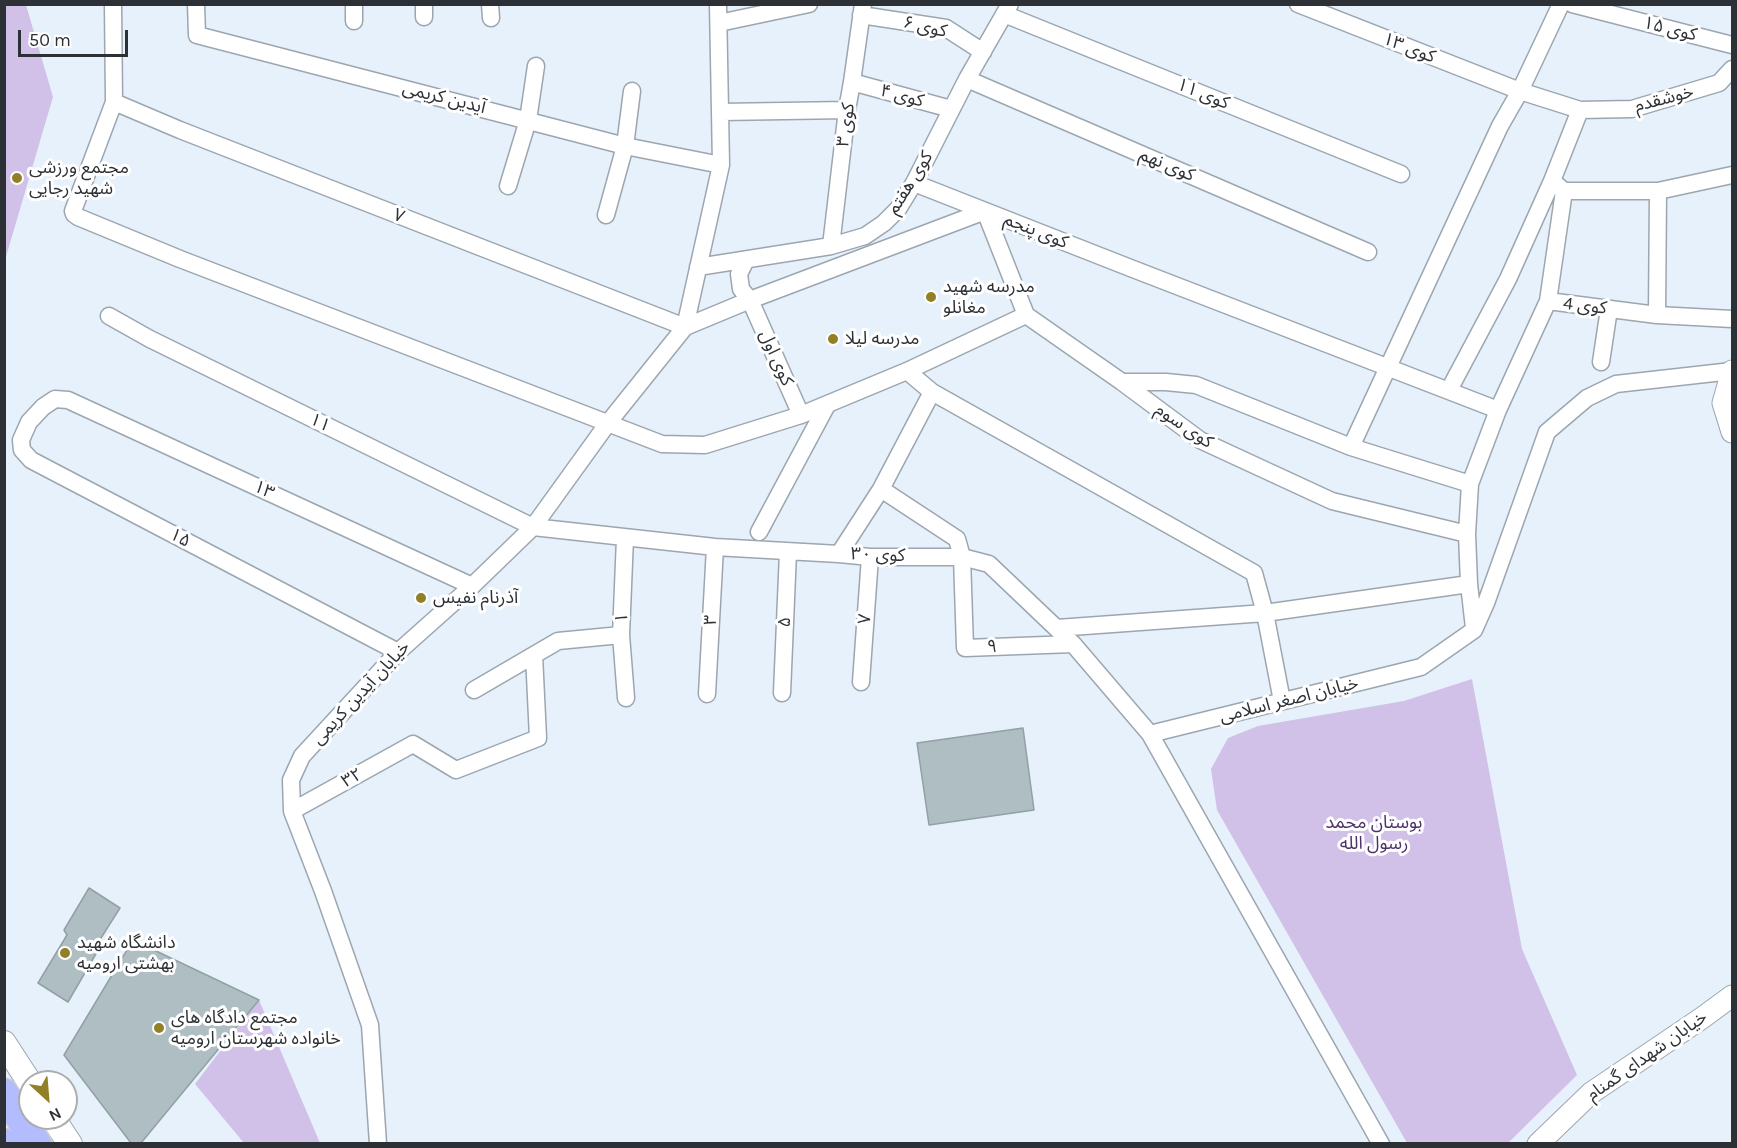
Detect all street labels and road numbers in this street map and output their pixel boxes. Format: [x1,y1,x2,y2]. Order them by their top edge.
street label: کوی ۶ [901,12,949,42]
street label: کوی ۱۵ [1641,12,1699,46]
street label: کوی ۱۳ [1380,28,1438,68]
street label: کوی ۱۱ [1174,74,1232,114]
street label: آیدین کریمی [400,77,488,119]
street label: کوی ۴ [878,80,926,112]
street label: خوشقدم [1632,81,1696,117]
street label: کوی ۳ [832,102,860,148]
street label: کوی نهم [1136,144,1198,186]
street label: کوی هفتم [882,148,938,218]
street label: ۷ [390,204,408,228]
street label: کوی پنجم [1001,208,1071,254]
street label: کوی 4 [1562,293,1608,319]
street label: کوی اول [754,327,798,389]
street label: کوی سوم [1151,399,1217,453]
street label: ۱۱ [306,409,334,437]
street label: ۱۳ [250,476,278,504]
street label: ۱۵ [166,524,194,552]
street label: کوی ۳۰ [850,543,906,567]
street label: ۱ [611,612,633,624]
street label: ۷ [854,613,876,625]
street label: ۳ [700,614,722,626]
street label: ۵ [774,616,796,628]
street label: ۹ [986,636,998,658]
street label: خیابان آیدین کریمی [307,637,415,749]
street label: خیابان اصغر اسلامی [1217,672,1361,728]
street label: ۳۲ [338,764,366,792]
street label: خیابان شهدای گمنام [1583,1006,1711,1106]

